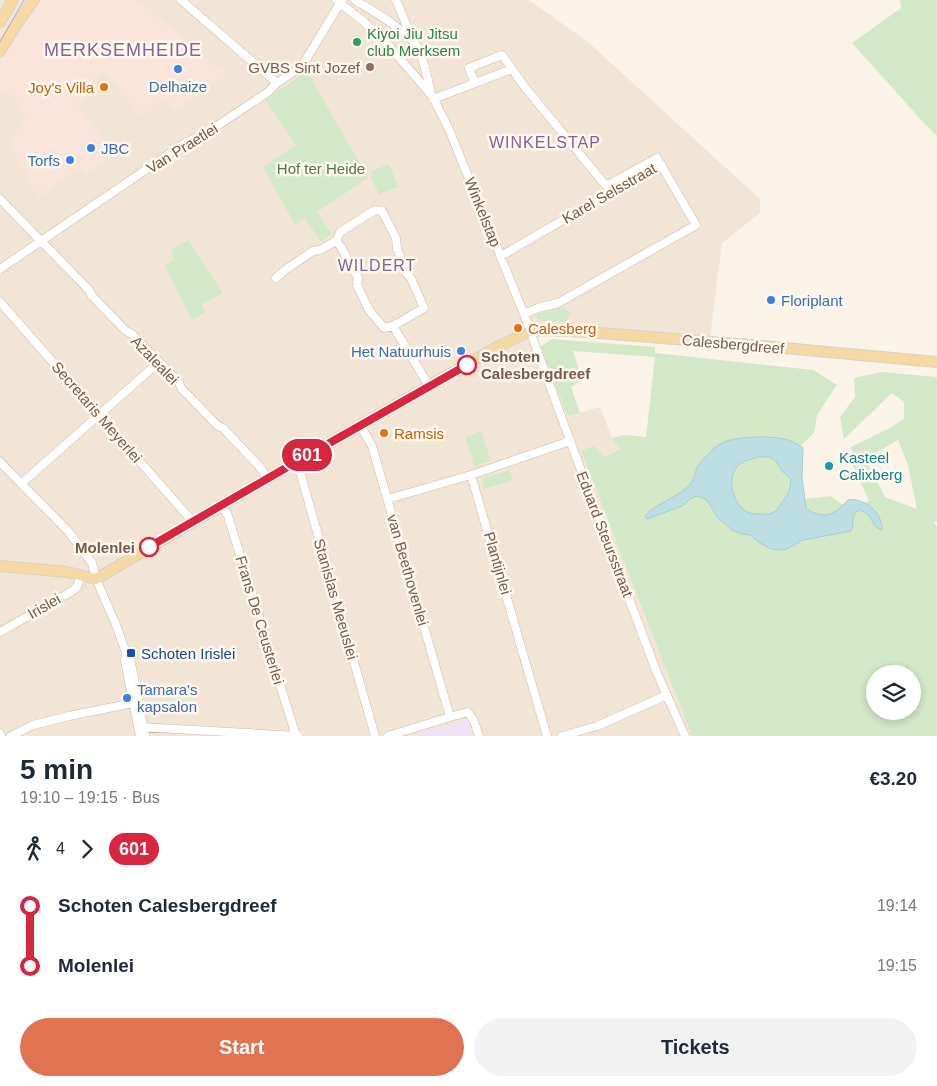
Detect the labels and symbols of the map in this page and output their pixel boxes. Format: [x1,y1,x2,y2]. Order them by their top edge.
place label: Kiyoi Jiu Jitsu club Merksem [367,25,460,59]
marker: Kiyoi Jiu Jitsu club Merksem [351,36,363,48]
district label: MERKSEMHEIDE [44,40,202,60]
place label: GVBS Sint Jozef [248,59,361,76]
marker: GVBS Sint Jozef [364,61,376,73]
marker: Delhaize [172,63,184,75]
place label: Delhaize [149,78,207,95]
place label: Joy's Villa [28,79,95,96]
marker: Joy's Villa [98,81,110,93]
street label: Van Praetlei [143,119,221,177]
district label: WINKELSTAP [489,134,601,151]
place label: JBC [101,140,130,157]
marker: JBC [85,142,97,154]
place label: Torfs [27,152,60,169]
marker: Torfs [64,154,76,166]
street label: Karel Selsstraat [559,159,660,227]
park label: Hof ter Heide [277,160,365,177]
street label: Winkelstap [461,175,505,249]
district label: WILDERT [338,257,416,274]
place label: Floriplant [781,292,844,309]
marker: Floriplant [765,294,777,306]
place label: Calesberg [528,320,596,337]
marker: Calesberg [512,322,524,334]
street label: Calesbergdreef [681,331,786,357]
street label: Azalealei [128,332,182,388]
place label: Het Natuurhuis [351,343,451,360]
marker: Het Natuurhuis [455,345,467,357]
place label: Schoten Calesbergdreef [481,348,591,382]
marker: Schoten Calesbergdreef [457,355,477,375]
street label: Secretaris Meyerlei [48,358,146,466]
place label: Ramsis [394,425,444,442]
marker: Ramsis [378,427,390,439]
line badge: 601 [278,439,336,471]
place label: Kasteel Calixberg [839,449,902,483]
marker: Kasteel Calixberg [823,460,835,472]
street label: Eduard Steursstraat [573,469,637,600]
street label: van Beethovenlei [384,512,432,628]
street label: Plantijnlei [481,530,515,596]
marker: Molenlei [139,537,159,557]
street label: Stanislas Meeuslei [311,537,361,661]
place label: Molenlei [75,539,135,556]
street label: Frans De Ceusterlei [232,554,288,686]
street label: Irislei [25,590,63,622]
place label: Schoten Irislei [141,645,235,662]
marker: Schoten Irislei [125,647,137,659]
place label: Tamara's kapsalon [137,681,197,715]
marker: Tamara's kapsalon [121,692,133,704]

